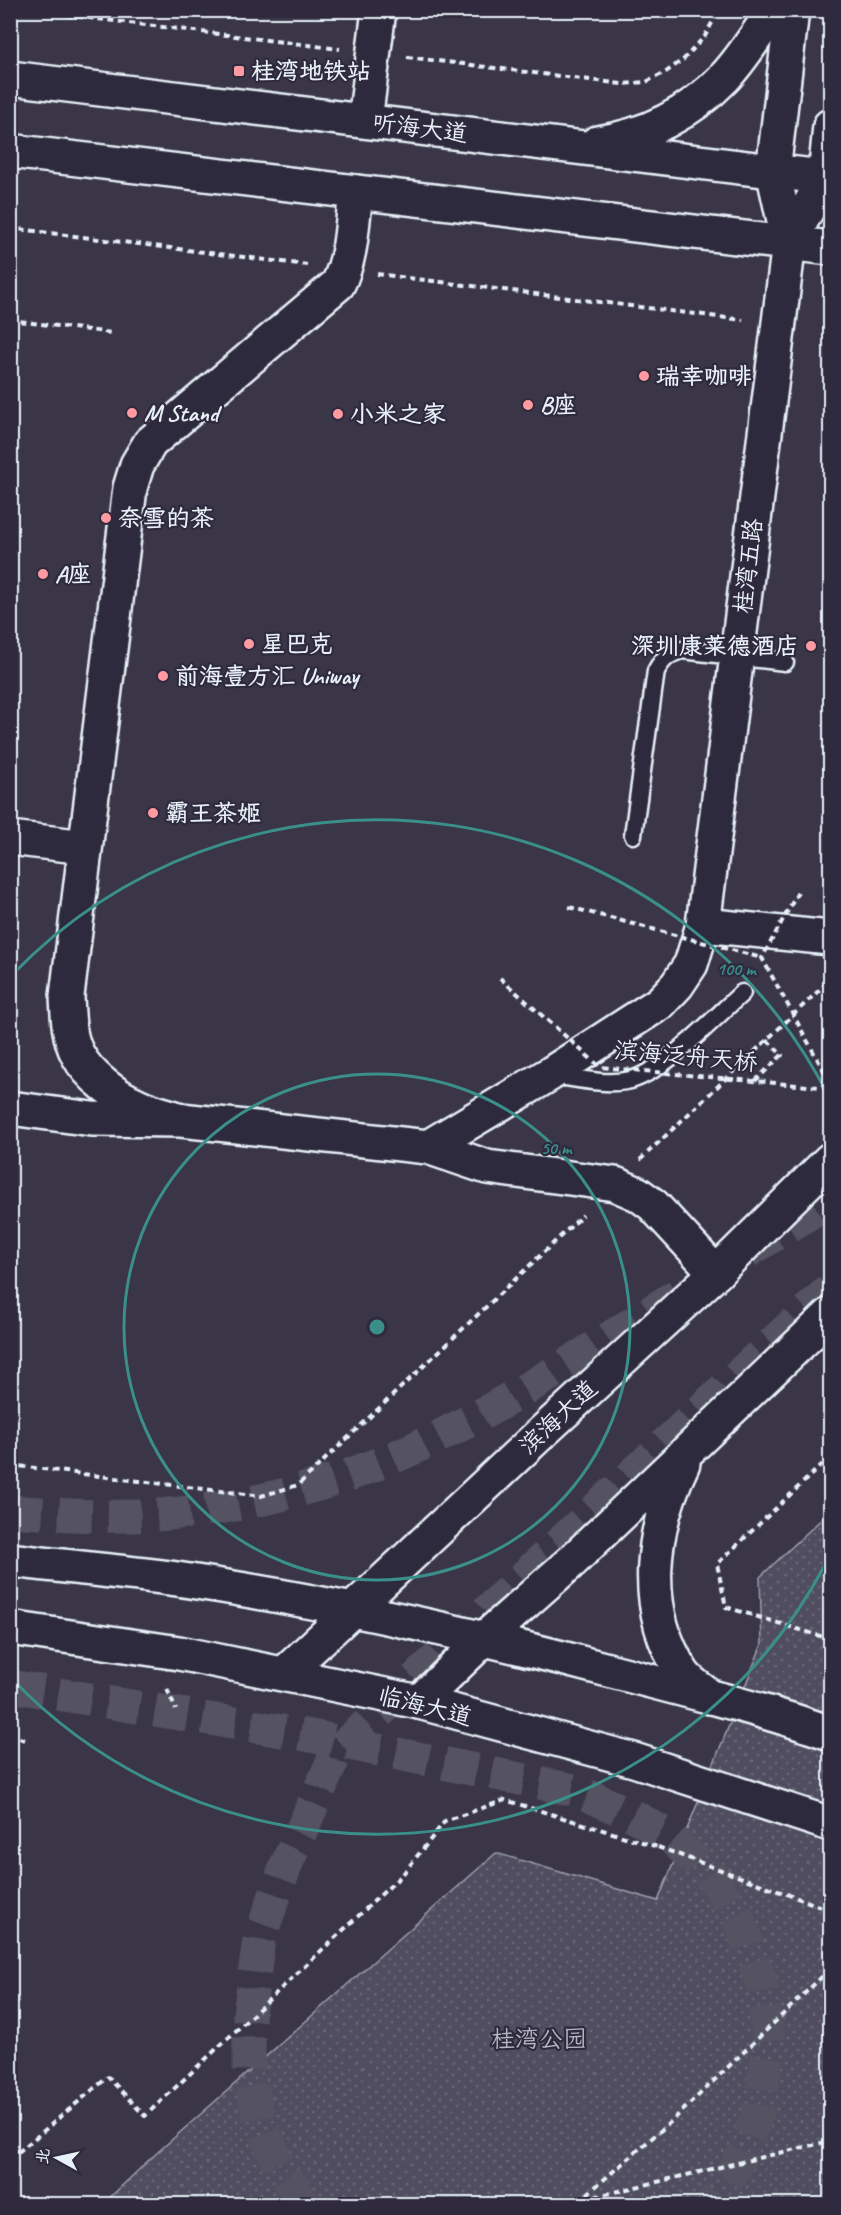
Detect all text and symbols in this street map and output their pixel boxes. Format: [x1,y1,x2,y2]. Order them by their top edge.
place label: 桂湾地铁站 [251,56,371,86]
marker: 桂湾地铁站 [232,64,246,78]
street label: 听海大道 [371,107,469,149]
place label: 瑞幸咖啡 [656,361,752,391]
marker: 瑞幸咖啡 [637,369,651,383]
place label: B座 [540,390,577,420]
place label: M Stand [144,398,223,428]
marker: B座 [521,398,535,412]
place label: 小米之家 [350,399,446,429]
marker: M Stand [125,406,139,420]
marker: 小米之家 [331,407,345,421]
place label: 奈雪的茶 [118,503,214,533]
marker: 奈雪的茶 [99,511,113,525]
street label: 桂湾五路 [727,517,769,615]
place label: A座 [55,559,91,589]
marker: A座 [36,567,50,581]
place label: 星巴克 [261,629,333,659]
place label: 深圳康莱德酒店 [631,631,799,661]
marker: 星巴克 [242,637,256,651]
marker: 深圳康莱德酒店 [804,639,818,653]
place label: 前海壹方汇 Uniway [175,661,361,691]
marker: 前海壹方汇 Uniway [156,669,170,683]
place label: 霸王茶姬 [165,798,261,828]
marker: 霸王茶姬 [146,806,160,820]
text: 100 m [717,958,757,980]
street label: 滨海泛舟天桥 [613,1035,759,1077]
text: 50 m [541,1137,573,1159]
centre of rings [367,1317,387,1337]
street label: 滨海大道 [513,1373,603,1461]
street label: 临海大道 [375,1680,475,1732]
park label: 桂湾公园 [491,2024,587,2054]
north arrow [27,2128,87,2188]
text: 北 [32,2147,54,2165]

